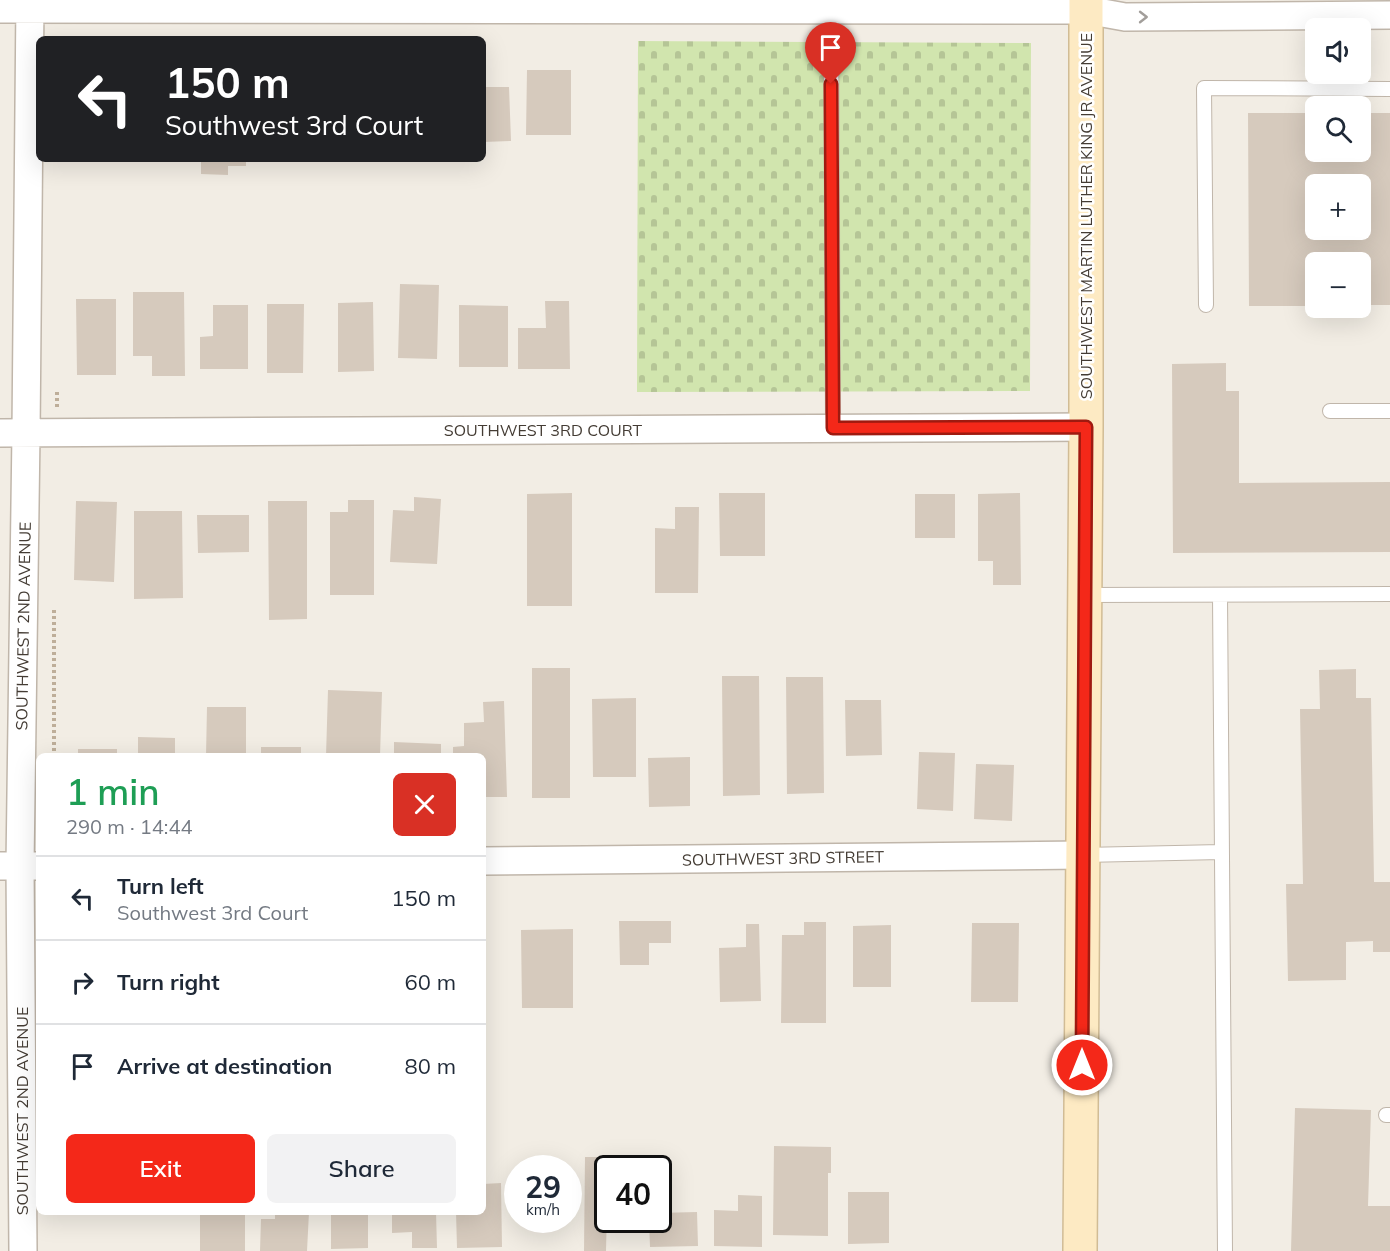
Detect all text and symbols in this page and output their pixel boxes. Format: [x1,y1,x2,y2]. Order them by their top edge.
one-way arrow [1139,11,1148,23]
map controls [1305,18,1371,318]
button: sound [1305,18,1371,84]
pin [805,22,856,84]
icon: arrive [814,31,847,64]
street label: SOUTHWEST MARTIN LUTHER KING JR AVENUE [1076,33,1096,399]
text: 150 m [165,56,290,109]
icon: left [66,60,144,138]
button: search [1305,96,1371,162]
text: Southwest 3rd Court [165,108,423,142]
button: + [1305,174,1371,240]
button: − [1305,252,1371,318]
street label: SOUTHWEST 3RD COURT [444,420,643,440]
street label: SOUTHWEST 2ND AVENUE [11,521,35,731]
text: 1 min [66,769,160,814]
button: close [393,773,456,836]
text: 290 m · 14:44 [66,814,192,839]
street label: SOUTHWEST 3RD STREET [682,846,885,870]
text: Turn left [117,872,204,900]
icon: left [66,882,99,915]
text: 150 m [391,884,456,912]
text: Southwest 3rd Court [117,900,308,925]
icon: right [66,966,99,999]
text: Turn right [117,968,220,996]
text: 60 m [405,968,456,996]
street label: SOUTHWEST 2ND AVENUE [12,1007,32,1215]
position arrow [1050,1033,1114,1097]
icon: arrive [66,1050,99,1083]
text: Arrive at destination [117,1052,332,1080]
text: 80 m [405,1052,456,1080]
button: Exit [66,1134,255,1203]
button: Share [267,1134,456,1203]
speed limit sign: 40 [594,1155,672,1233]
text: 29 [525,1168,561,1206]
text: km/h [526,1200,560,1219]

